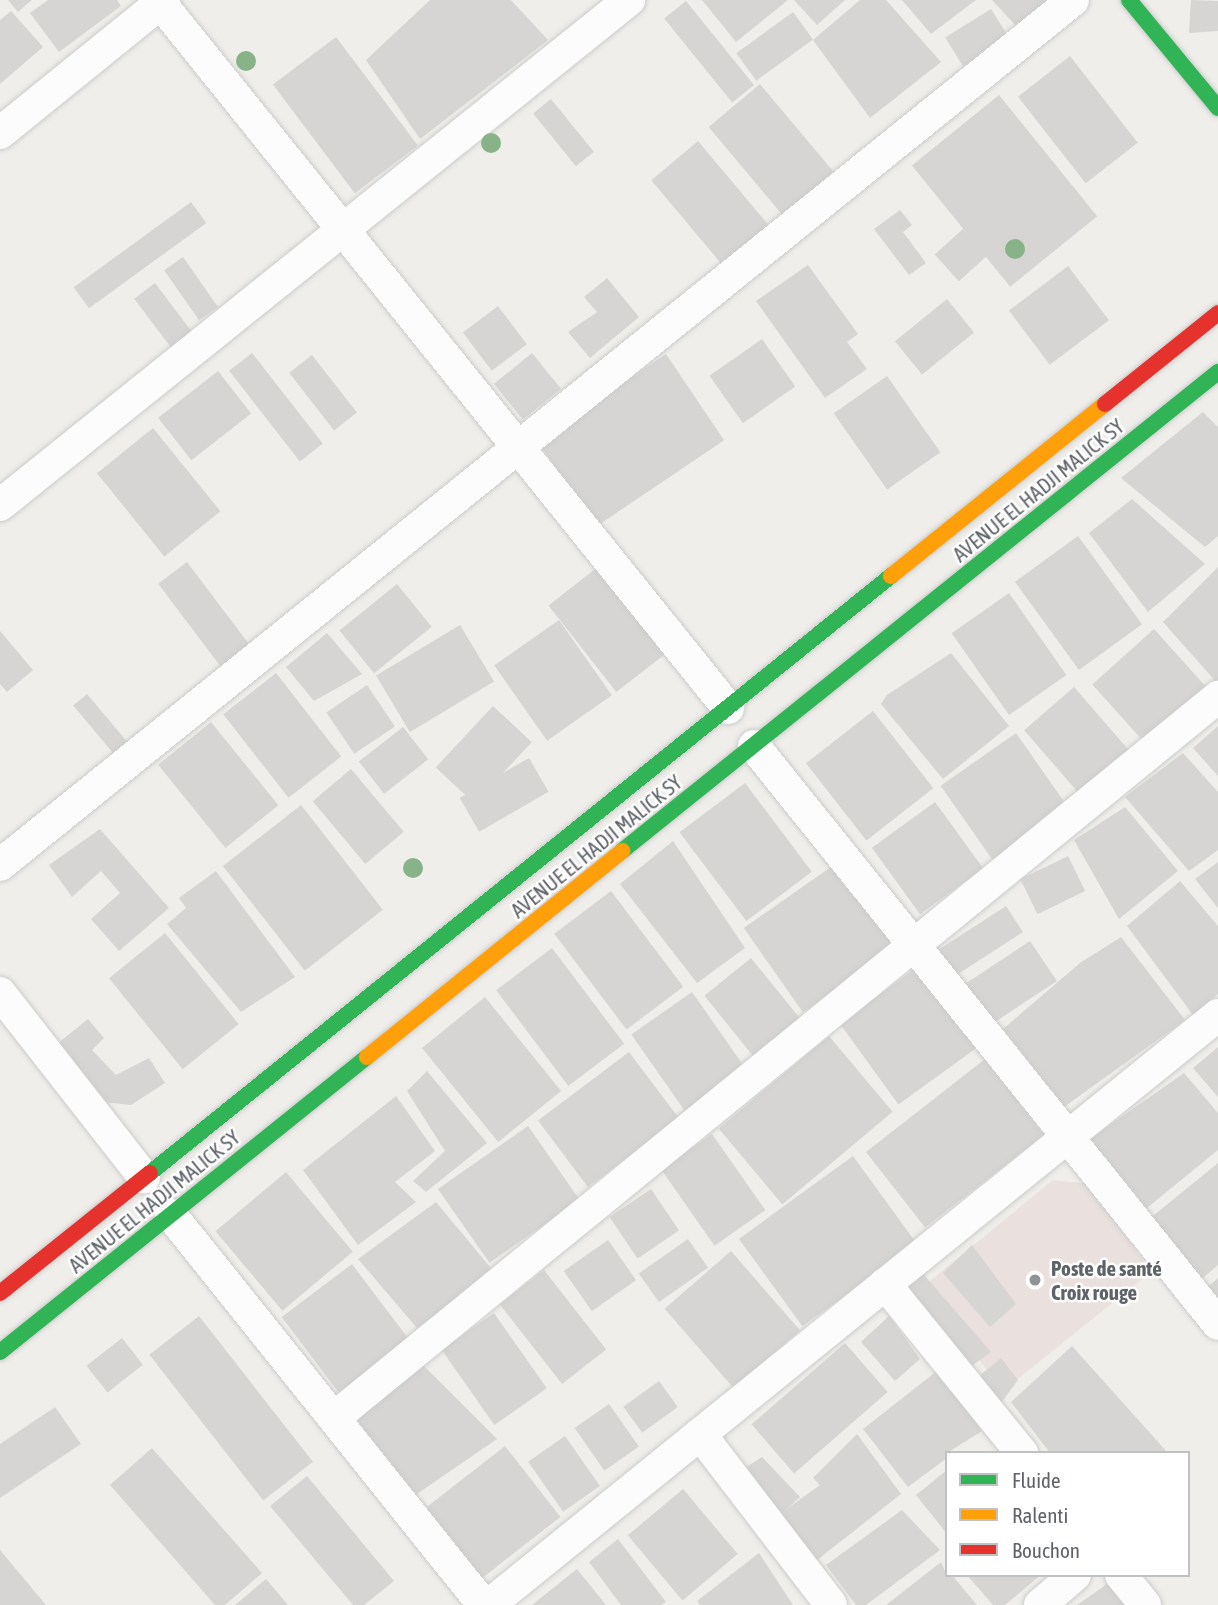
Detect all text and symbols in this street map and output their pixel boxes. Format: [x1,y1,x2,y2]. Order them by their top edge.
street label: AVENUE EL HADJI MALICK SY [947,413,1129,567]
street label: AVENUE EL HADJI MALICK SY [505,769,687,923]
street label: AVENUE EL HADJI MALICK SY [63,1124,245,1278]
place label: Poste de santé Croix rouge [1051,1255,1162,1305]
marker: Poste de santé Croix rouge [1025,1270,1045,1290]
legend [945,1451,1190,1577]
text: Fluide [1012,1468,1061,1492]
text: Ralenti [1012,1503,1068,1527]
text: Bouchon [1012,1538,1080,1562]

